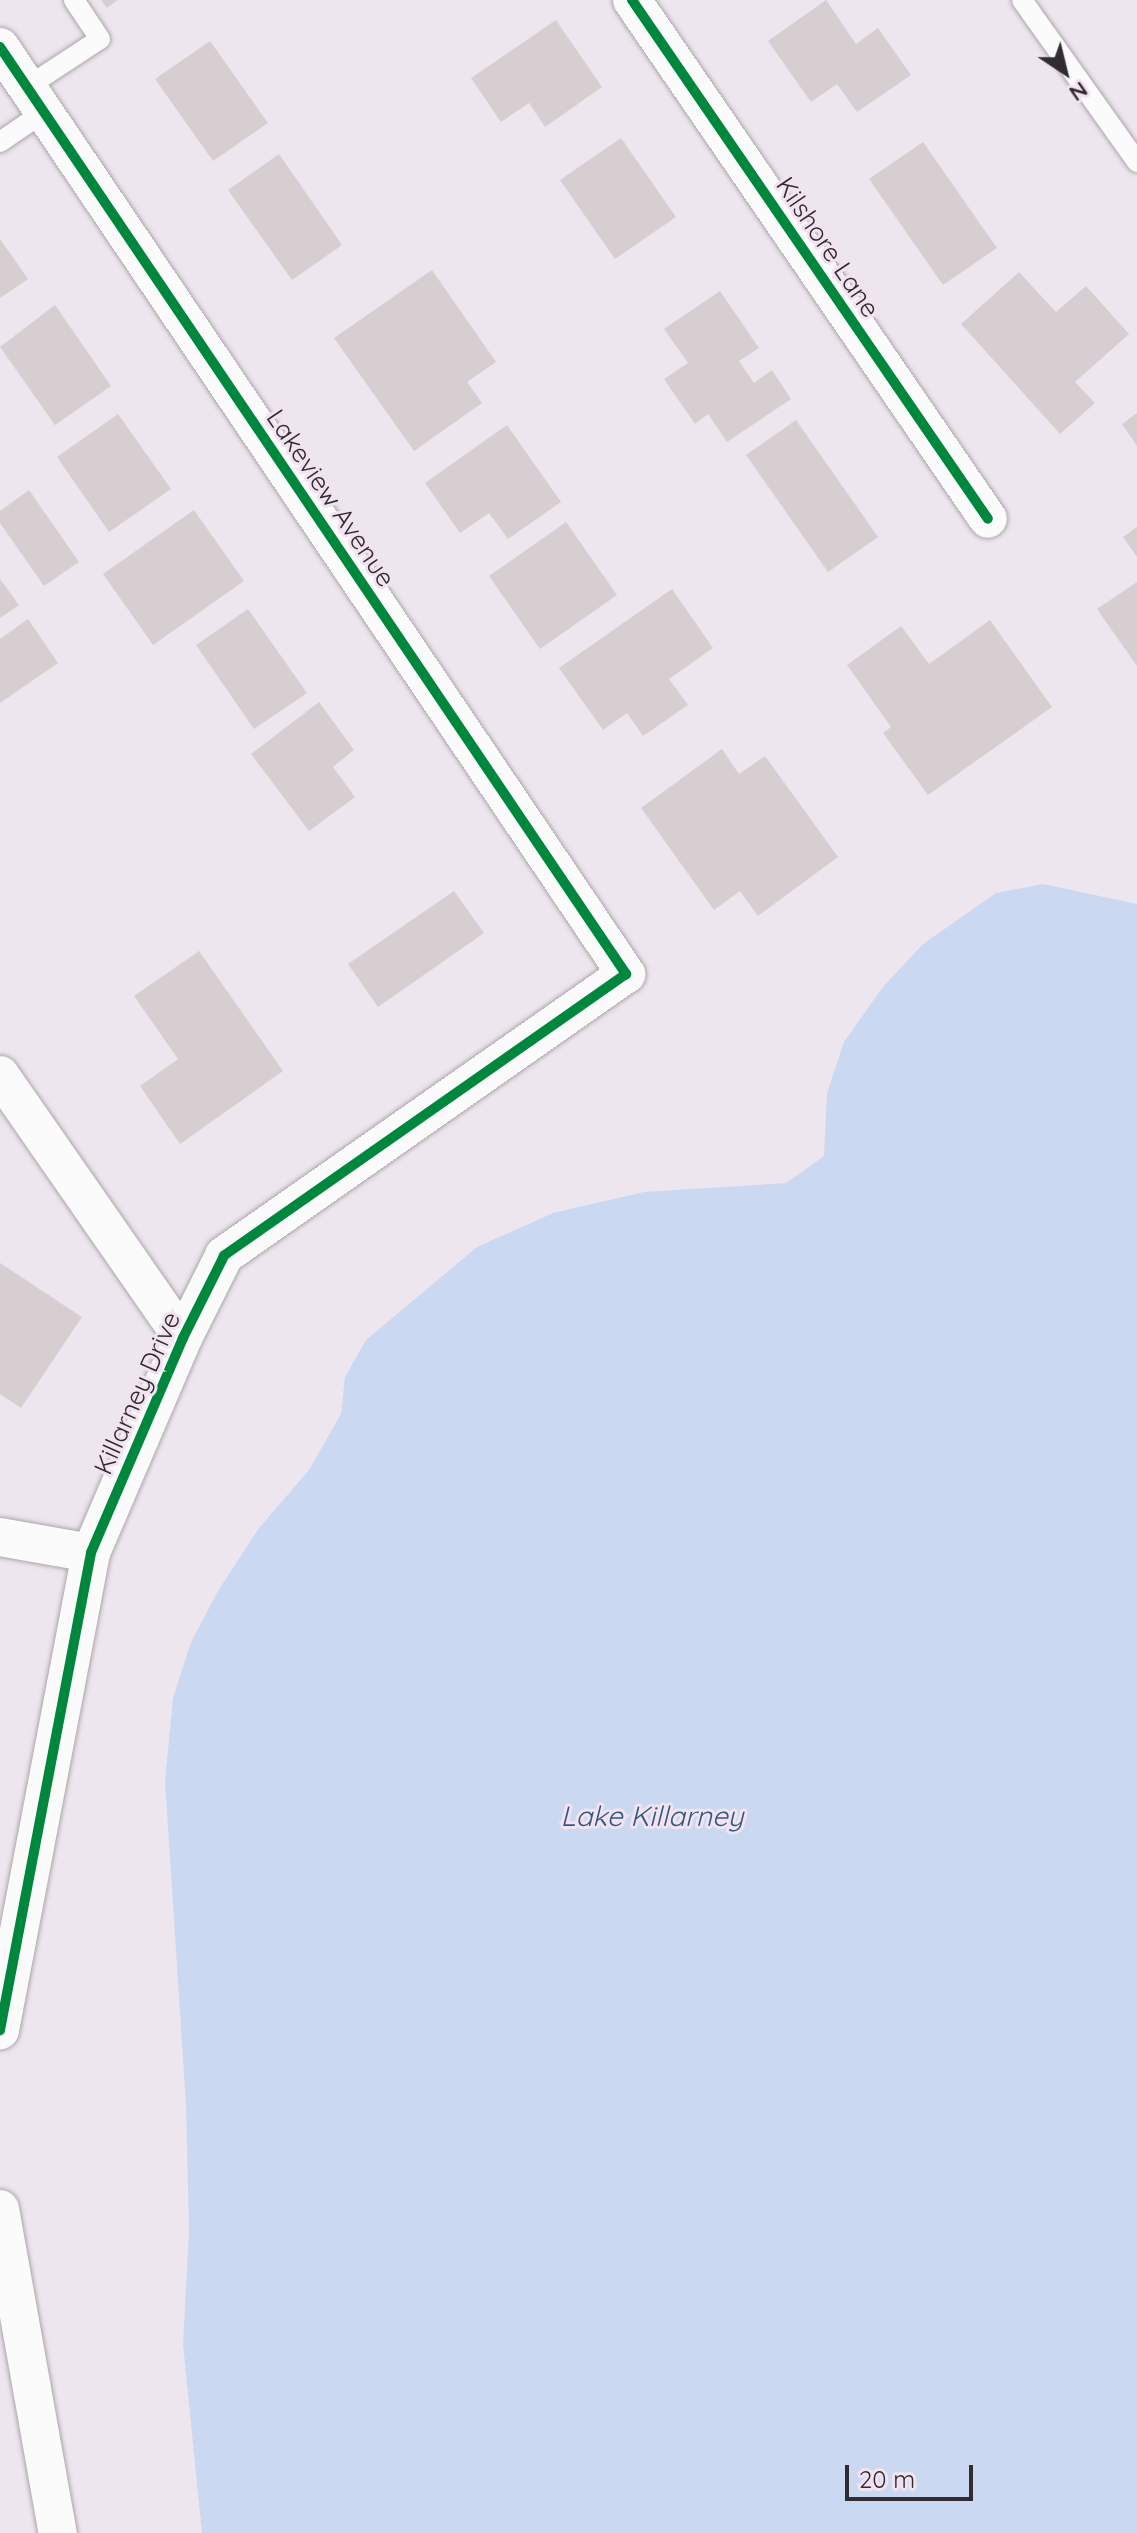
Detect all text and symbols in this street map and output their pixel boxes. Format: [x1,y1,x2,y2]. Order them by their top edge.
north arrow [1025,32,1105,112]
text: N [1064,76,1093,108]
street label: Kilshore Lane [770,171,886,323]
street label: Lakeview Avenue [260,403,402,593]
street label: Killarney Drive [87,1307,187,1479]
water label: Lake Killarney [561,1799,743,1833]
scale bar [849,2449,977,2499]
text: 20 m [859,2464,915,2494]

